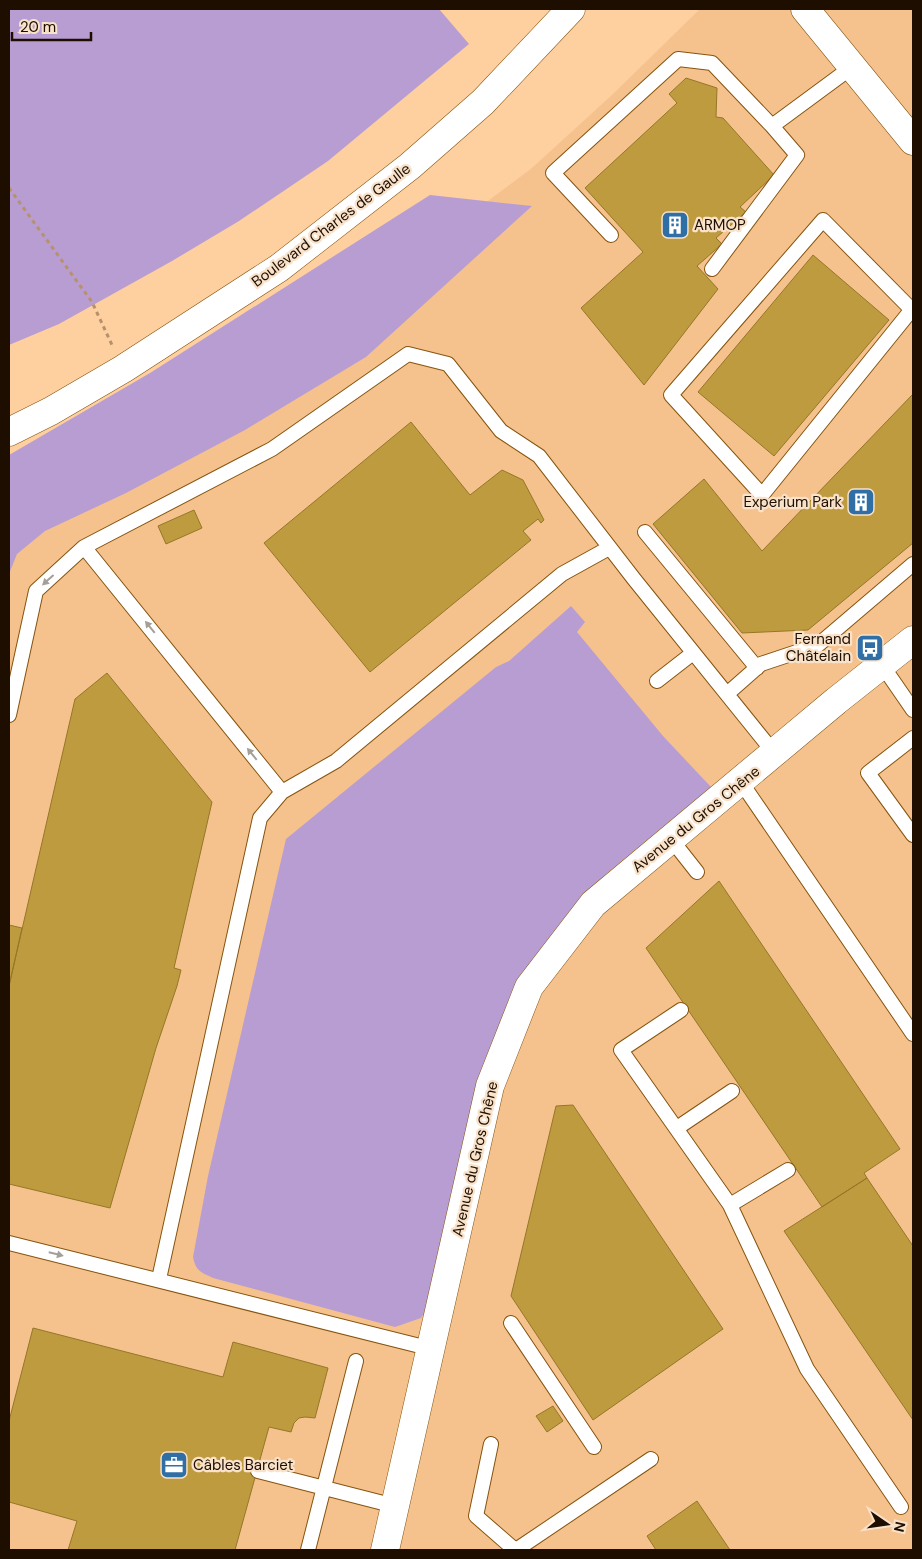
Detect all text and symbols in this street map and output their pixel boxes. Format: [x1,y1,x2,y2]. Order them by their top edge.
scale bar [12,10,91,42]
text: 20 m [20,17,56,37]
street label: Boulevard Charles de Gaulle [247,159,415,291]
building icon: ARMOP [660,210,690,240]
place label: ARMOP [694,215,746,235]
building icon: Experium Park [846,487,876,517]
place label: Experium Park [743,492,842,512]
one-way arrow [43,574,55,586]
one-way arrow [144,621,155,634]
place label: Fernand Châtelain [786,629,851,666]
bus stop icon: Fernand Châtelain [855,633,885,663]
one-way arrow [246,748,257,761]
street label: Avenue du Gros Chêne [628,761,764,877]
street label: Avenue du Gros Chêne [447,1079,503,1239]
one-way arrow [49,1250,64,1258]
office icon: Câbles Barciet [159,1450,189,1480]
place label: Câbles Barciet [193,1455,294,1475]
north arrow [862,1499,912,1549]
text: N [890,1520,910,1534]

